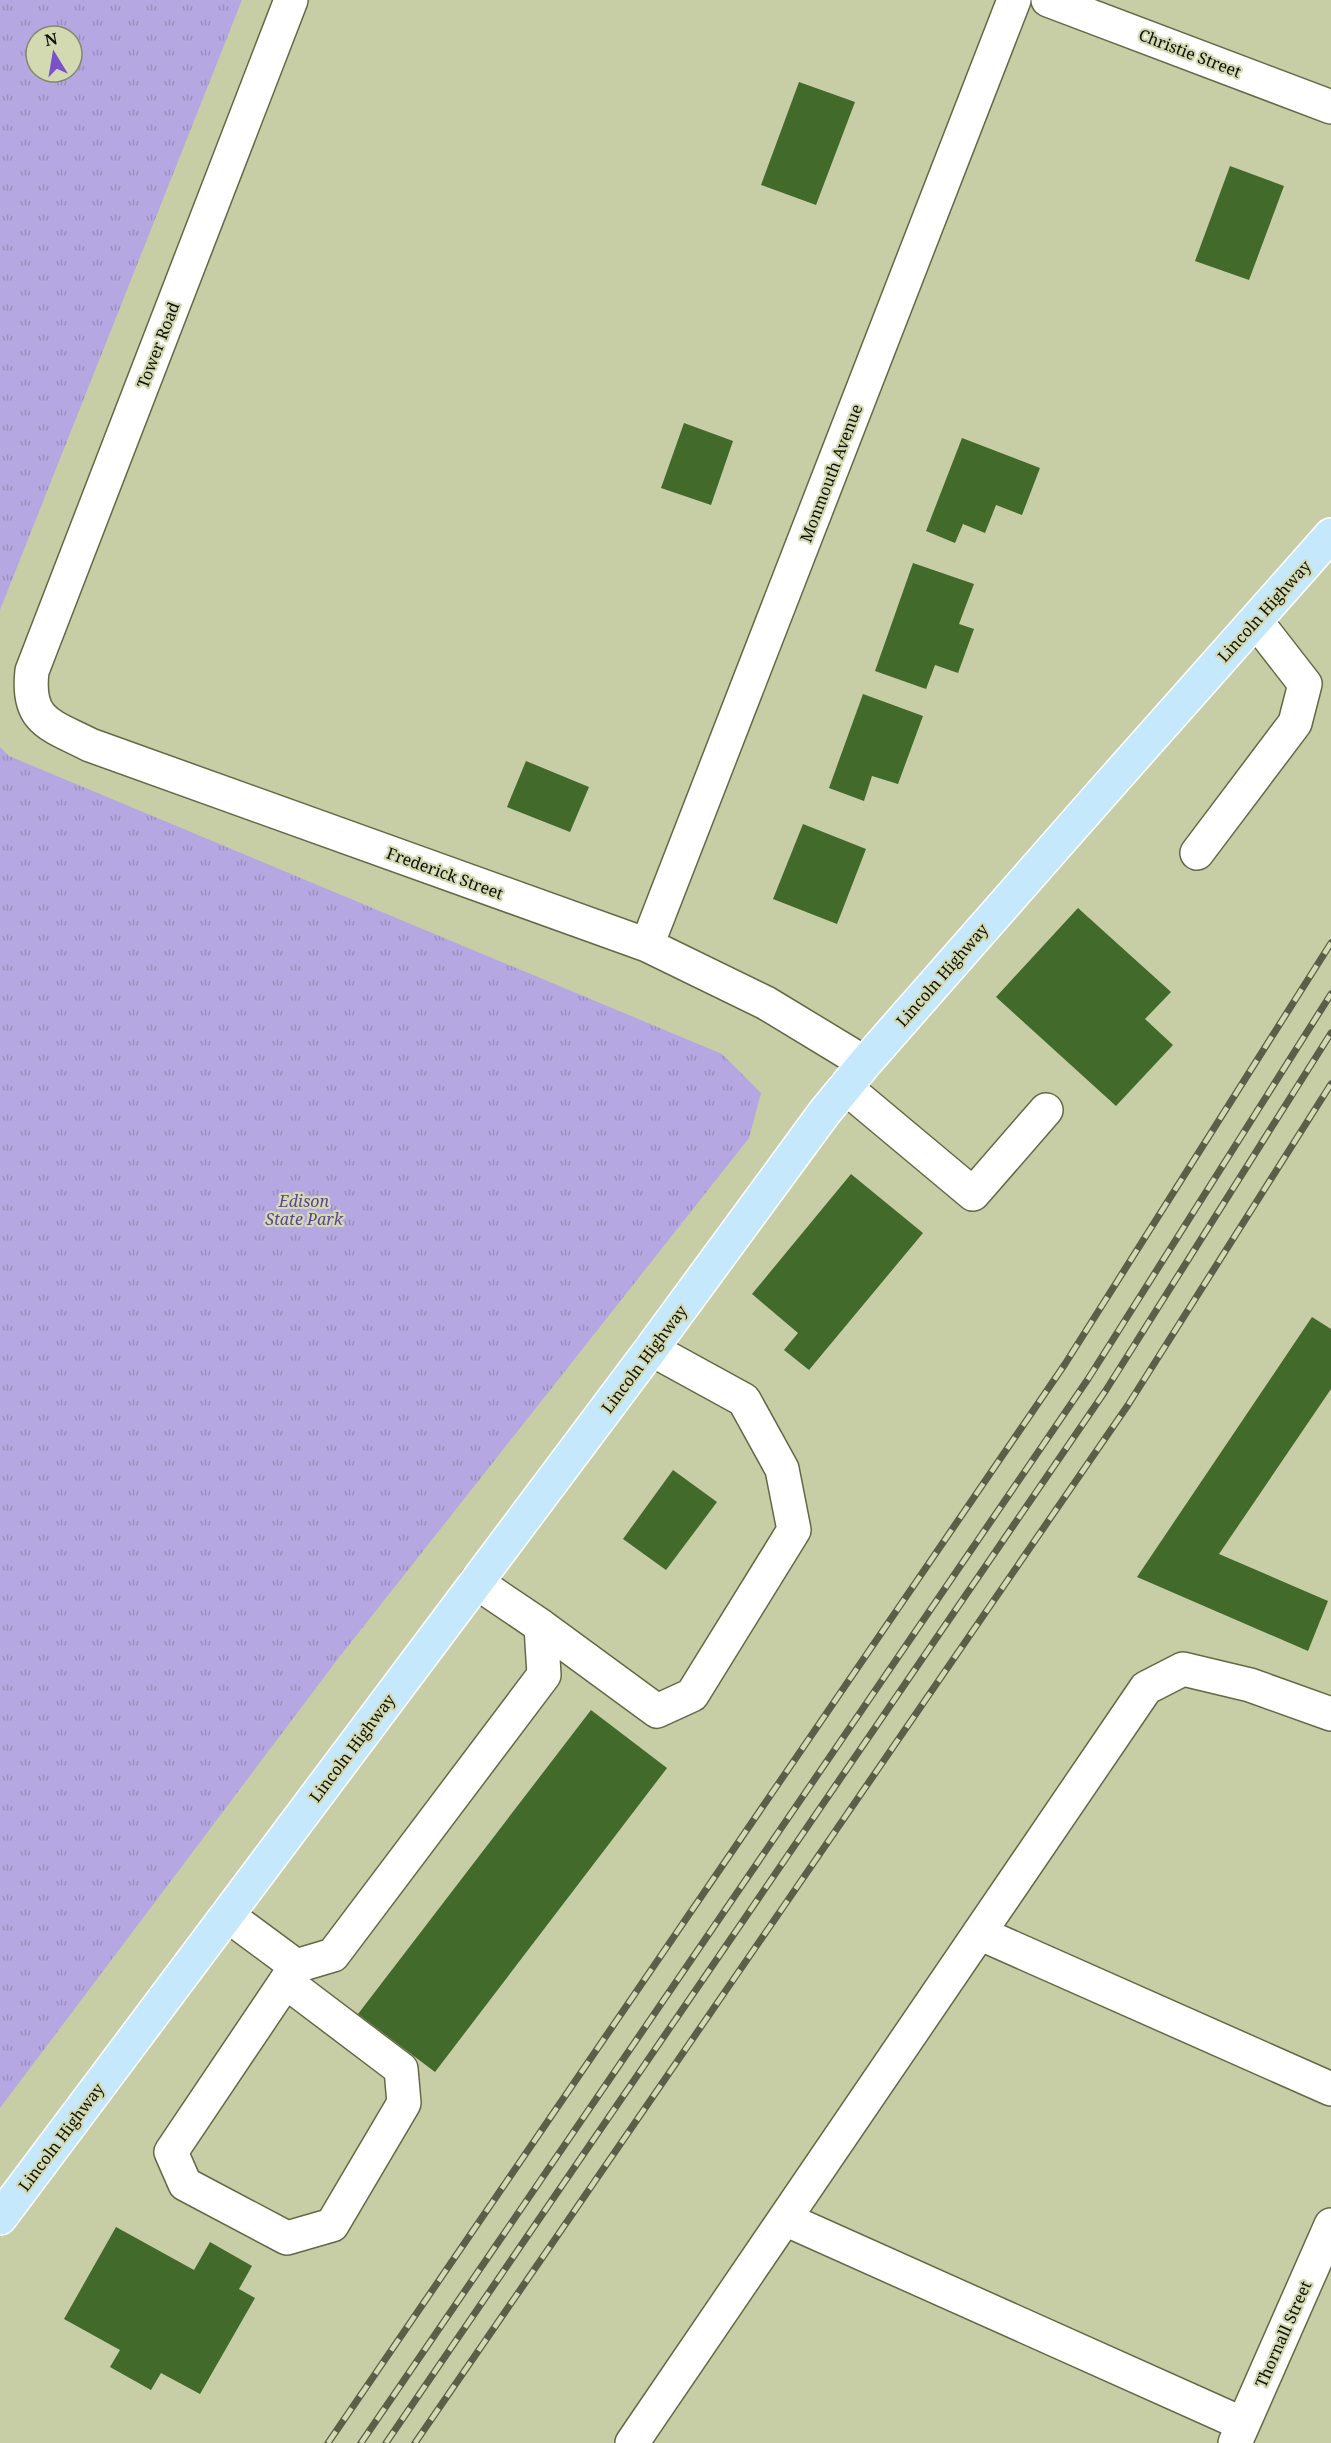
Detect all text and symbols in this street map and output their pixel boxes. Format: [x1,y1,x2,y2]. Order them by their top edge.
street label: Christie Street [1136,23,1245,83]
north arrow [24,24,84,84]
text: N [43,27,60,51]
street label: Tower Road [131,298,185,391]
street label: Monmouth Avenue [795,401,867,545]
street label: Lincoln Highway [1212,555,1316,667]
street label: Frederick Street [384,842,507,904]
street label: Lincoln Highway [891,918,994,1031]
park label: Edison State Park [265,1190,344,1230]
street label: Lincoln Highway [596,1300,692,1418]
street label: Lincoln Highway [304,1689,400,1807]
street label: Lincoln Highway [13,2078,109,2196]
street label: Thornall Street [1250,2277,1317,2391]

